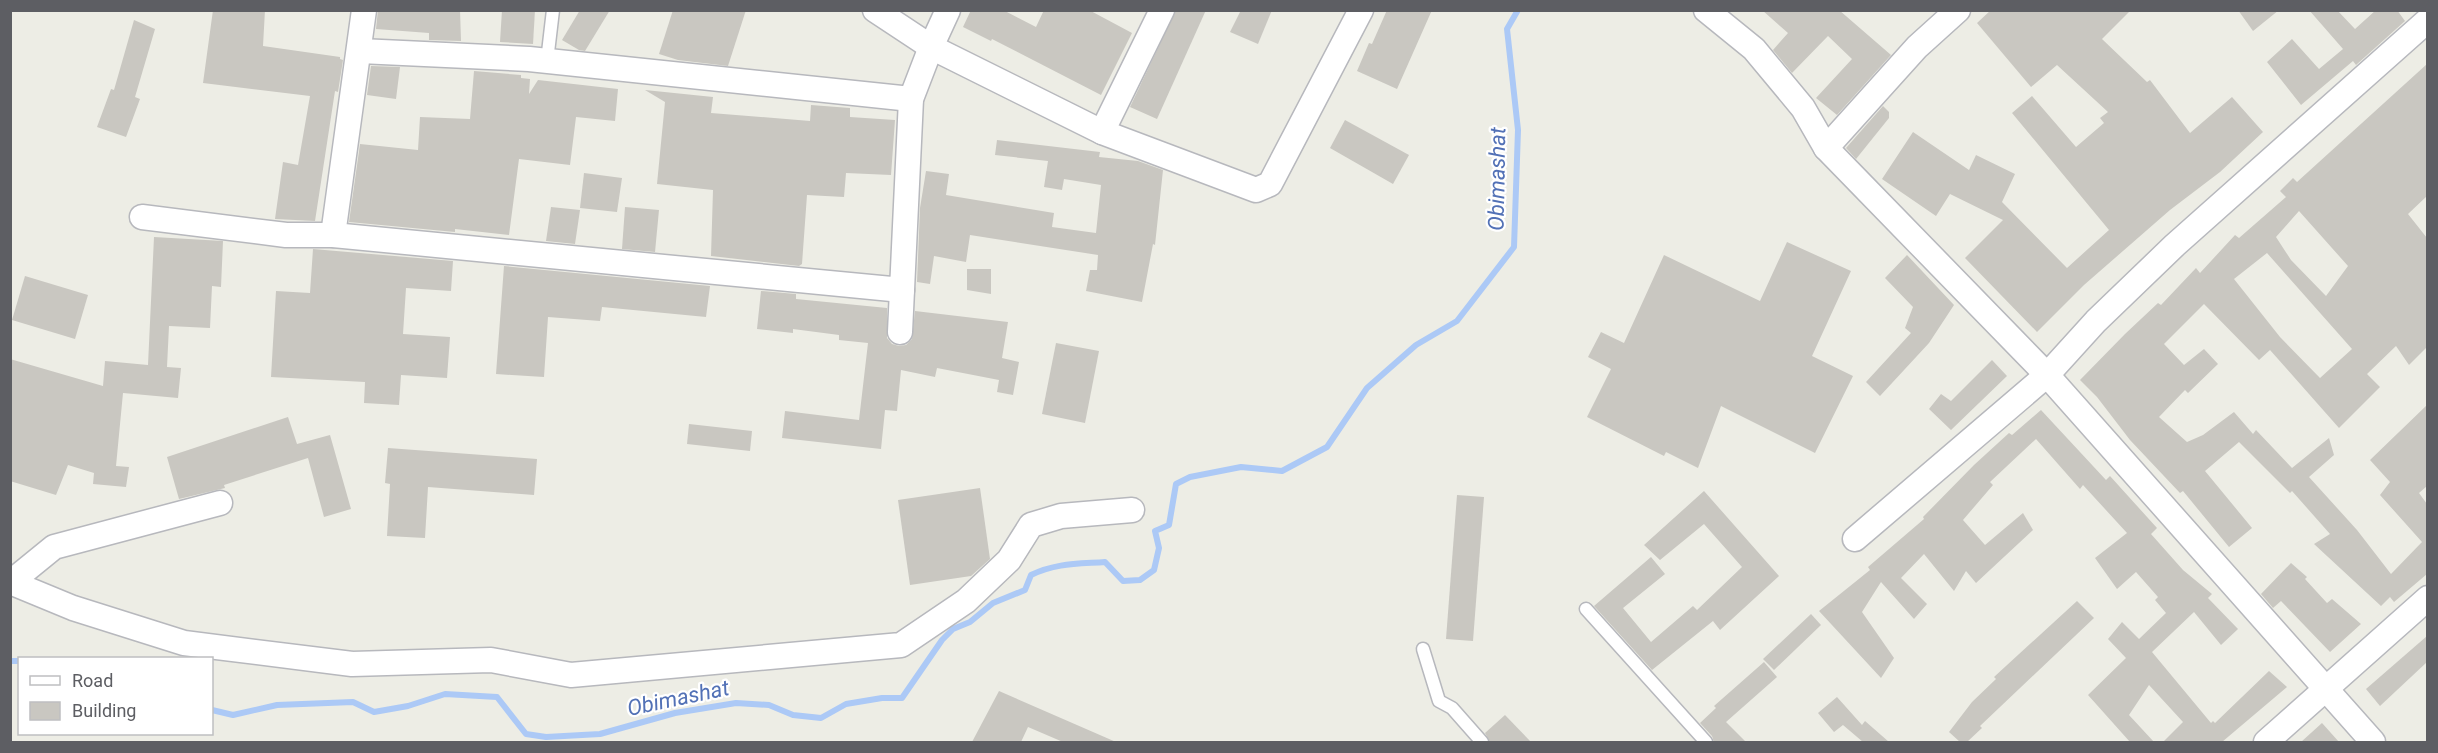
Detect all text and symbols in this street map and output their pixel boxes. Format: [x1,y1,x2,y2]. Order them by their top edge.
water label: Obimashat [1484,126,1510,231]
legend [18,657,213,735]
text: Road [72,670,113,691]
water label: Obimashat [625,675,732,721]
text: Building [72,700,136,721]

